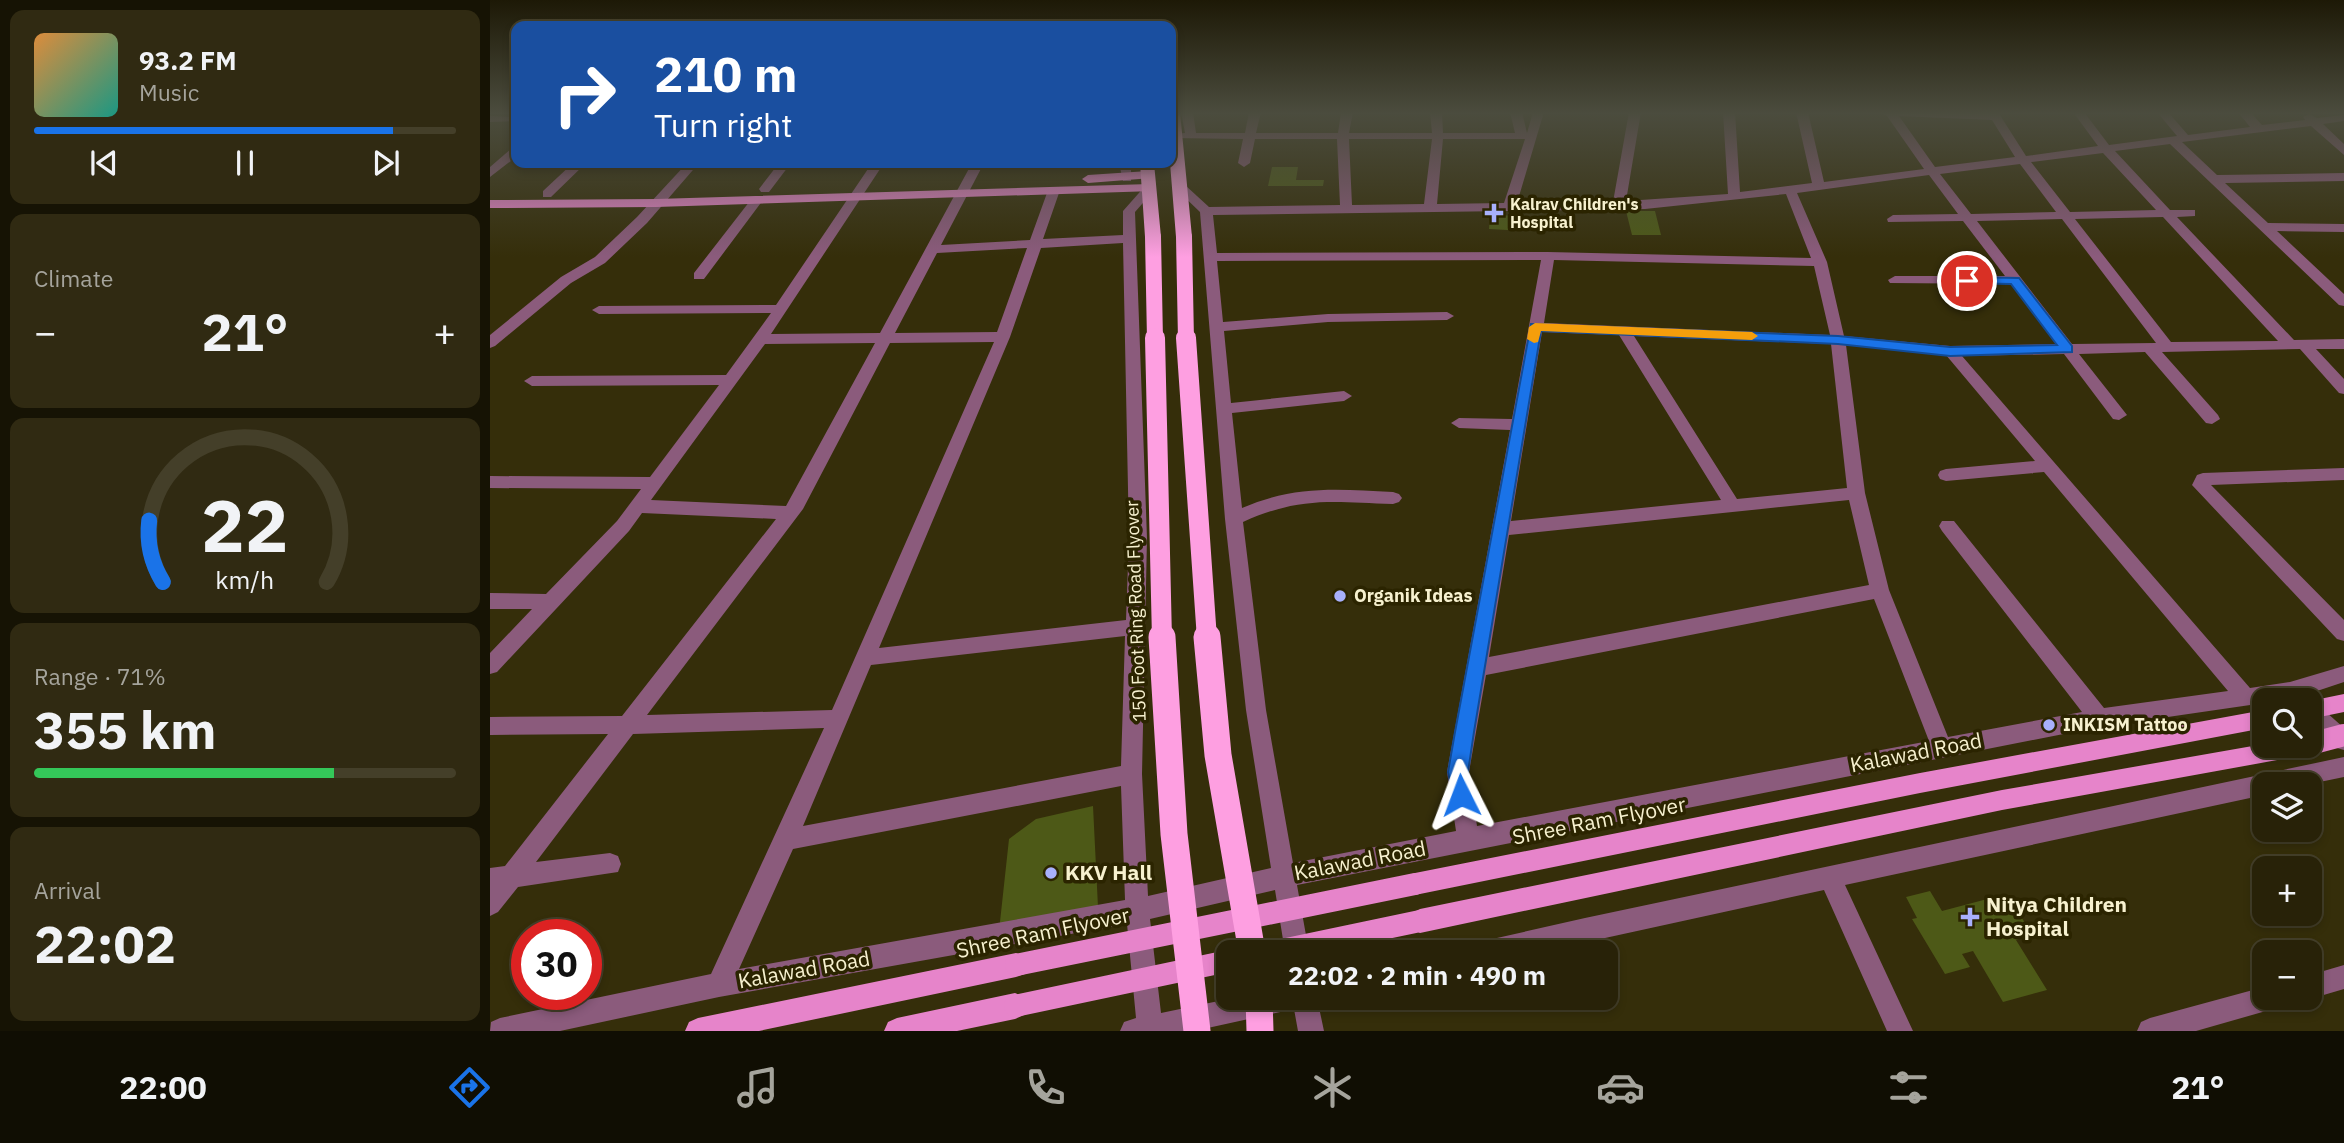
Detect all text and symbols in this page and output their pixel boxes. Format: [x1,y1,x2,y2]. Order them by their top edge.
text: 210 m [654,42,798,105]
text: 93.2 FM [139,43,237,77]
icon: right [539,49,630,140]
text: Music [139,77,199,107]
text: Turn right [654,104,792,146]
icon: previous [85,144,123,182]
icon: pause [226,144,264,182]
icon: next [367,144,405,182]
place label: Kalrav Children's Hospital [1510,194,1639,232]
marker: Kalrav Children's Hospital [1484,203,1504,223]
pin [1937,251,1997,311]
icon: arrive [1948,262,1986,300]
text: Climate [34,263,113,293]
text: 21° [202,298,288,365]
text: − [34,307,57,356]
text: + [433,307,456,356]
text: 22 [201,477,289,572]
street label: 150 Foot Ring Road Flyover [1120,500,1151,722]
text: km/h [216,562,274,595]
place label: Organik Ideas [1354,584,1473,607]
marker: Organik Ideas [1332,588,1348,604]
text: Range · 71% [34,661,166,691]
map controls [2252,688,2322,1010]
button: search [2252,688,2322,758]
text: 355 km [34,696,216,763]
place label: INKISM Tattoo [2063,713,2188,736]
marker: INKISM Tattoo [2041,717,2057,733]
street label: Kalawad Road [1848,726,1984,779]
position arrow [1424,758,1498,832]
button: layers [2252,772,2322,842]
street label: Shree Ram Flyover [1510,789,1688,851]
street label: Kalawad Road [1292,834,1428,887]
button: + [2252,856,2322,926]
place label: KKV Hall [1065,858,1152,886]
marker: KKV Hall [1043,865,1059,881]
text: Arrival [34,875,101,905]
place label: Nitya Children Hospital [1986,890,2127,942]
street label: Shree Ram Flyover [954,900,1132,964]
marker: Nitya Children Hospital [1960,907,1980,927]
text: 22:02 [34,910,176,977]
speed limit sign: 30 [511,919,602,1010]
button: − [2252,940,2322,1010]
street label: Kalawad Road [736,944,872,994]
text: 22:02 · 2 min · 490 m [1288,958,1546,992]
icon: directions [445,1063,494,1112]
icon: music [733,1063,782,1112]
icon: phone [1021,1063,1070,1112]
icon: climate [1308,1063,1357,1112]
icon: car [1596,1063,1645,1112]
icon: filters [1884,1063,1933,1112]
text: 22:00 [119,1066,207,1108]
text: 21° [2171,1066,2225,1108]

